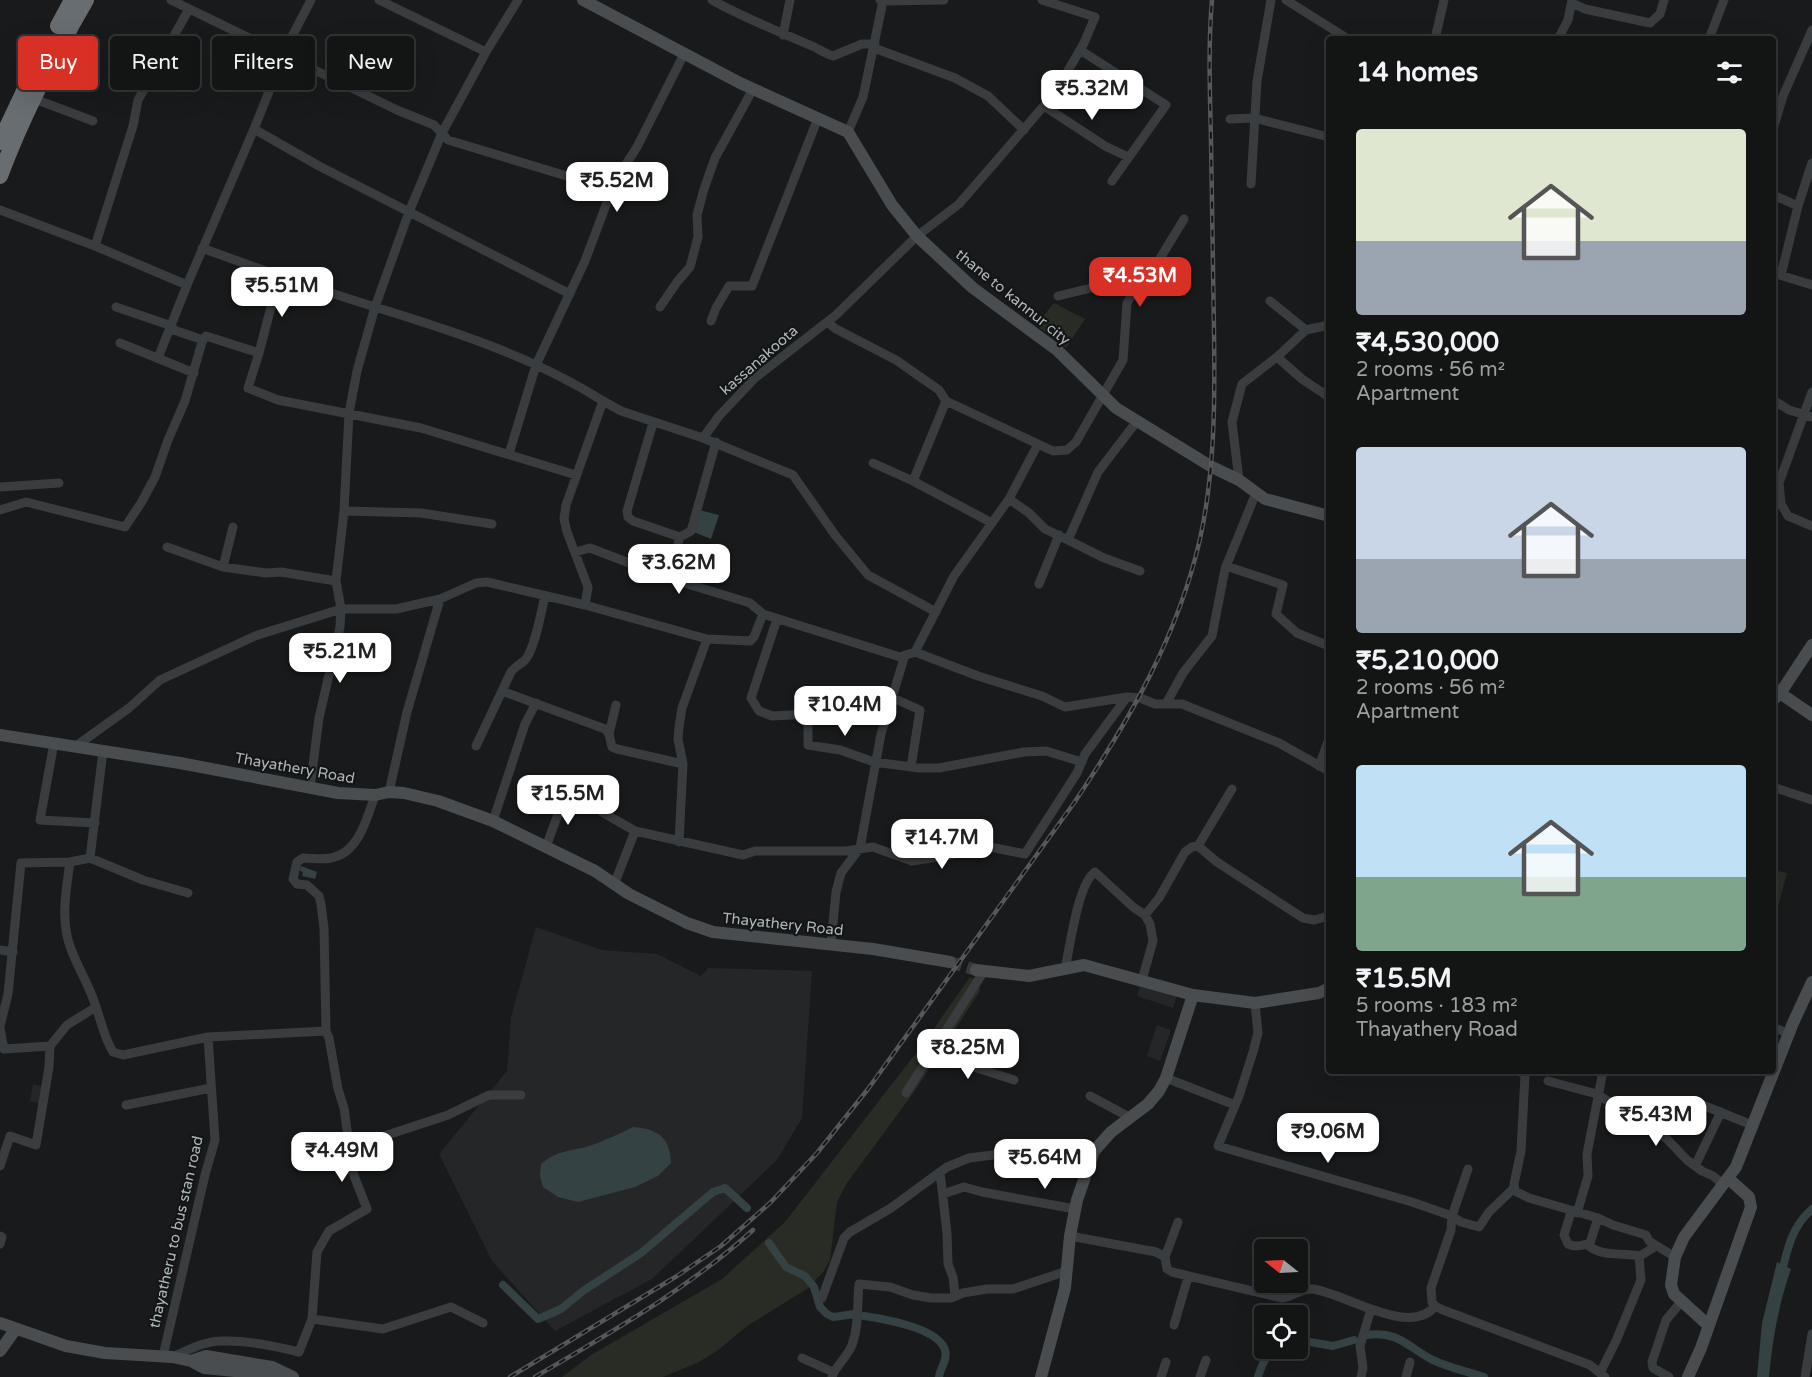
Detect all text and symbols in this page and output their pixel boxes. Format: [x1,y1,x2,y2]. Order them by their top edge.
chip: Buy [18,36,98,90]
chip: Rent [110,36,200,90]
chip: Filters [212,36,315,90]
chip: New [327,36,414,90]
icon: filters [1713,56,1746,89]
text: 14 homes [1356,57,1478,88]
pin: ₹5.32M [1043,70,1141,121]
text: ₹5.32M [1055,77,1129,101]
pin: ₹5.52M [568,162,666,213]
icon: home [1497,168,1605,276]
text: ₹5.52M [580,169,654,193]
street label: thane to kannur city [952,245,1074,349]
pin: ₹4.53M [1091,257,1189,308]
text: ₹4.53M [1103,264,1177,288]
pin: ₹5.51M [233,267,331,318]
text: ₹5.51M [245,274,319,298]
street label: kassanakoota [716,321,802,399]
text: ₹4,530,000 [1356,327,1499,358]
text: 2 rooms · 56 m² [1356,358,1505,382]
text: Apartment [1356,382,1459,406]
icon: home [1497,486,1605,594]
pin: ₹3.62M [630,544,728,595]
text: ₹3.62M [642,551,716,575]
pin: ₹5.21M [291,633,389,684]
text: ₹5.21M [303,640,377,664]
text: ₹5,210,000 [1356,645,1499,676]
text: 2 rooms · 56 m² [1356,676,1505,700]
pin: ₹10.4M [796,686,894,737]
text: ₹10.4M [808,693,882,717]
text: Apartment [1356,700,1459,724]
street label: Thayathery Road [234,749,356,787]
pin: ₹15.5M [519,775,617,826]
text: ₹15.5M [531,782,605,806]
icon: home [1497,804,1605,912]
pin: ₹14.7M [893,819,991,870]
text: ₹14.7M [905,826,979,850]
street label: Thayathery Road [722,909,844,939]
text: ₹15.5M [1356,963,1452,994]
text: 5 rooms · 183 m² [1356,994,1518,1018]
text: Thayathery Road [1356,1018,1518,1042]
pin: ₹8.25M [919,1029,1017,1080]
text: ₹8.25M [931,1036,1005,1060]
pin: ₹5.43M [1607,1096,1705,1147]
text: ₹5.43M [1619,1103,1693,1127]
pin: ₹9.06M [1279,1113,1377,1164]
text: ₹9.06M [1291,1120,1365,1144]
pin: ₹4.49M [293,1132,391,1183]
street label: thayatheru to bus stan road [145,1134,207,1330]
text: ₹4.49M [305,1139,379,1163]
pin: ₹5.64M [996,1139,1094,1190]
text: ₹5.64M [1008,1146,1082,1170]
north arrow [1254,1239,1308,1293]
map controls [1254,1239,1308,1359]
button: locate [1254,1305,1308,1359]

